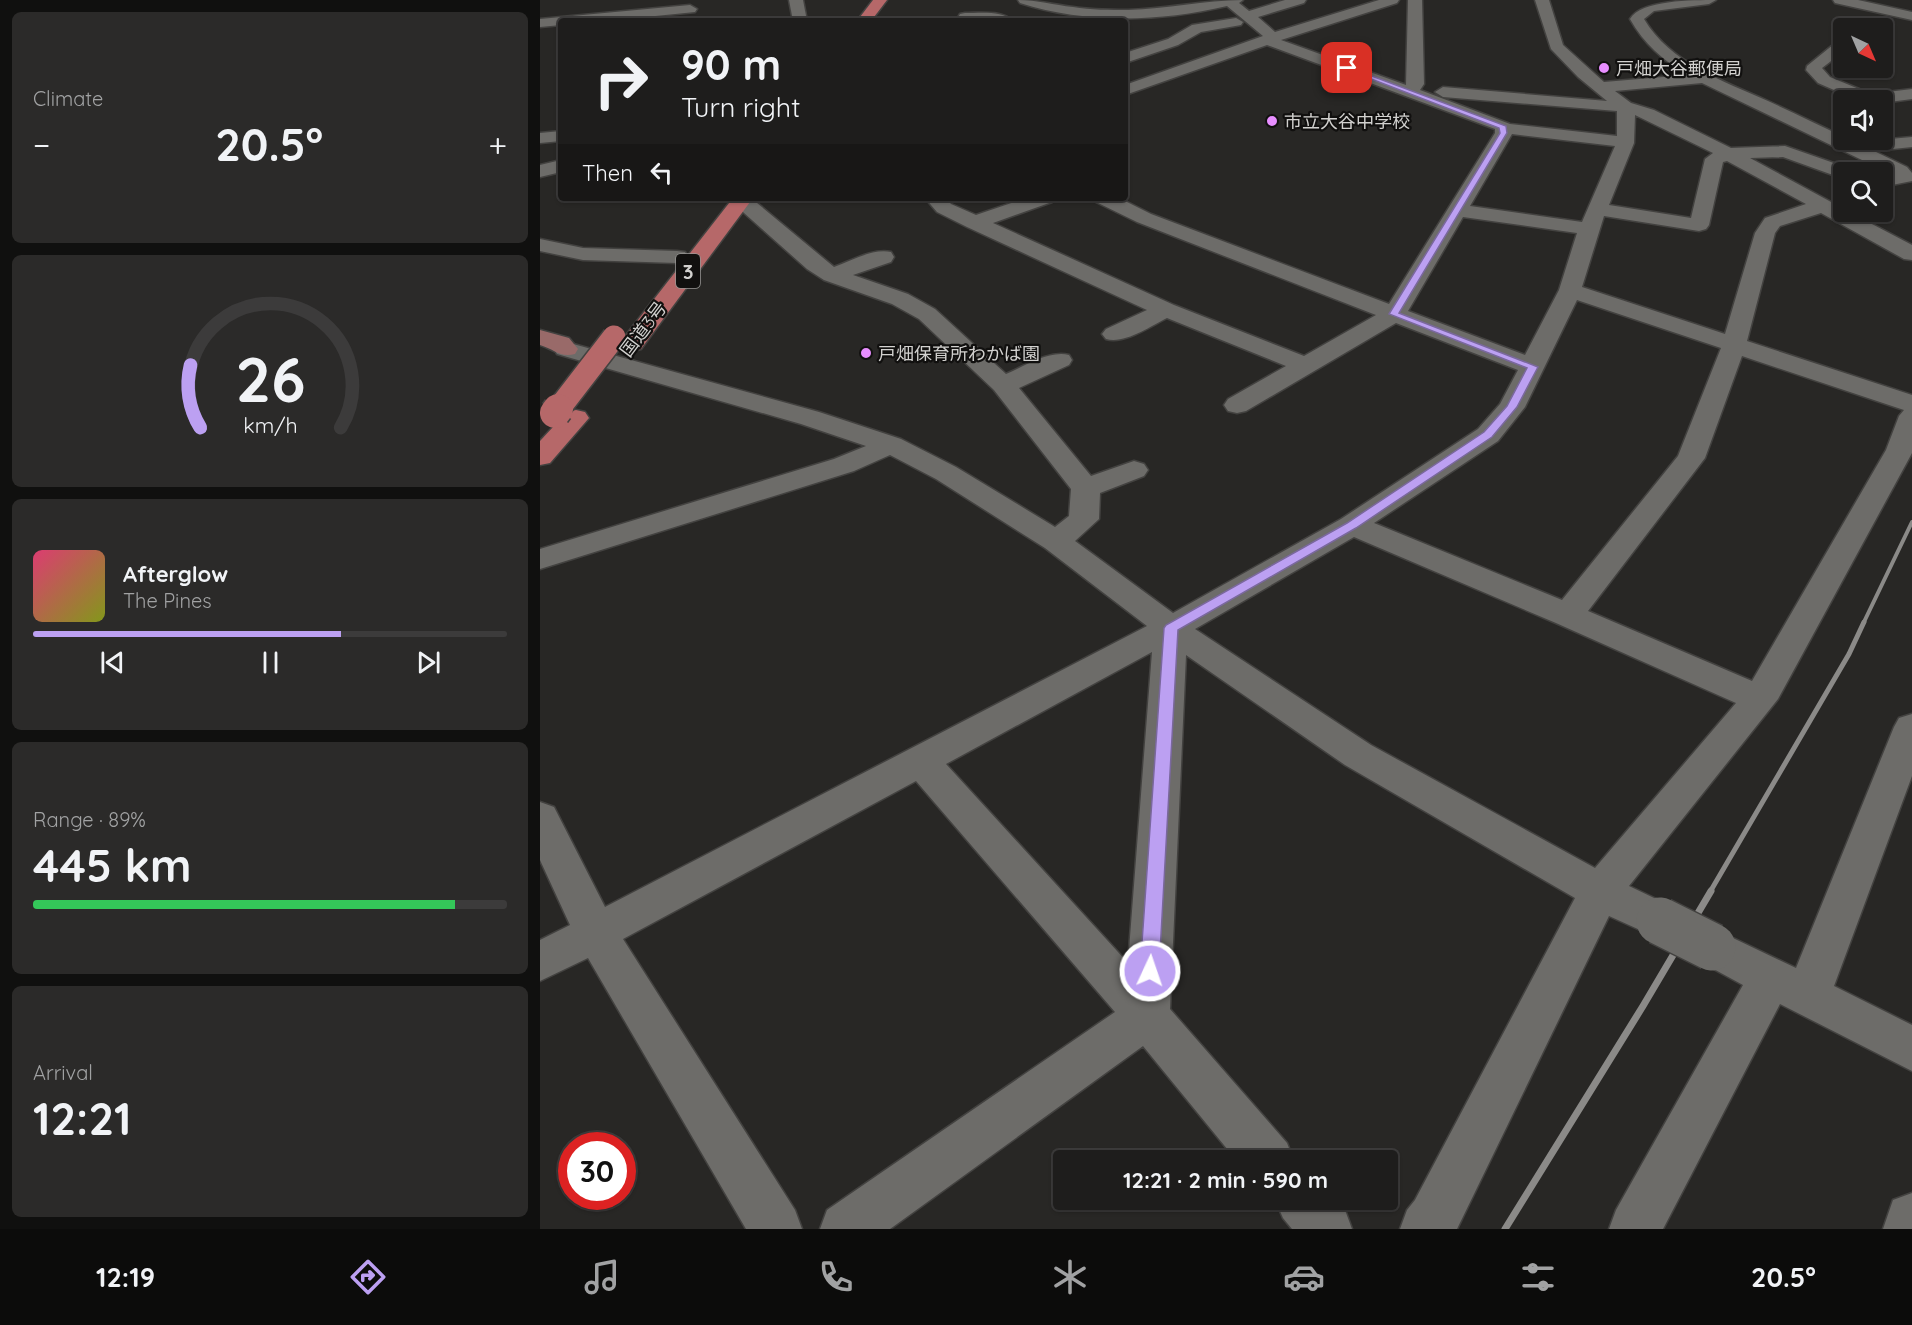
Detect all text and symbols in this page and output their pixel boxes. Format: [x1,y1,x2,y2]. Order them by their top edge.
north arrow [1833,18,1893,78]
map controls [1833,18,1893,222]
text: 90 m [681,38,781,91]
icon: right [582,42,660,120]
pin [1321,42,1372,93]
icon: arrive [1330,51,1363,84]
place label: 戸畑大谷郵便局 [1616,57,1742,80]
marker: 戸畑大谷郵便局 [1597,61,1611,75]
text: Climate [33,86,103,111]
text: Turn right [681,90,800,124]
button: sound [1833,90,1893,150]
place label: 市立大谷中学校 [1284,110,1410,133]
marker: 市立大谷中学校 [1265,114,1279,128]
text: 20.5° [215,116,323,172]
text: − [33,124,50,165]
text: + [488,124,507,165]
icon: left [645,156,678,189]
text: Then [582,159,633,187]
button: search [1833,162,1893,222]
road number: 3 [676,254,700,288]
street label: 国道3号 [615,297,671,361]
text: 26 [235,340,305,418]
place label: 戸畑保育所わかば園 [878,342,1040,365]
marker: 戸畑保育所わかば園 [859,346,873,360]
text: km/h [243,413,297,439]
text: Afterglow [123,560,228,588]
text: The Pines [123,588,212,613]
icon: previous [96,646,129,679]
icon: pause [254,646,287,679]
icon: next [412,646,445,679]
text: Range · 89% [33,807,146,832]
text: 445 km [33,837,192,893]
position arrow [1118,939,1182,1003]
text: Arrival [33,1060,93,1085]
text: 12:21 [33,1090,132,1146]
speed limit sign: 30 [558,1132,636,1210]
text: 12:21 · 2 min · 590 m [1123,1166,1328,1194]
icon: directions [347,1256,389,1298]
icon: music [581,1256,623,1298]
icon: phone [815,1256,857,1298]
icon: climate [1049,1256,1091,1298]
icon: car [1283,1256,1325,1298]
icon: filters [1517,1256,1559,1298]
text: 12:19 [96,1260,155,1294]
text: 20.5° [1751,1260,1816,1294]

